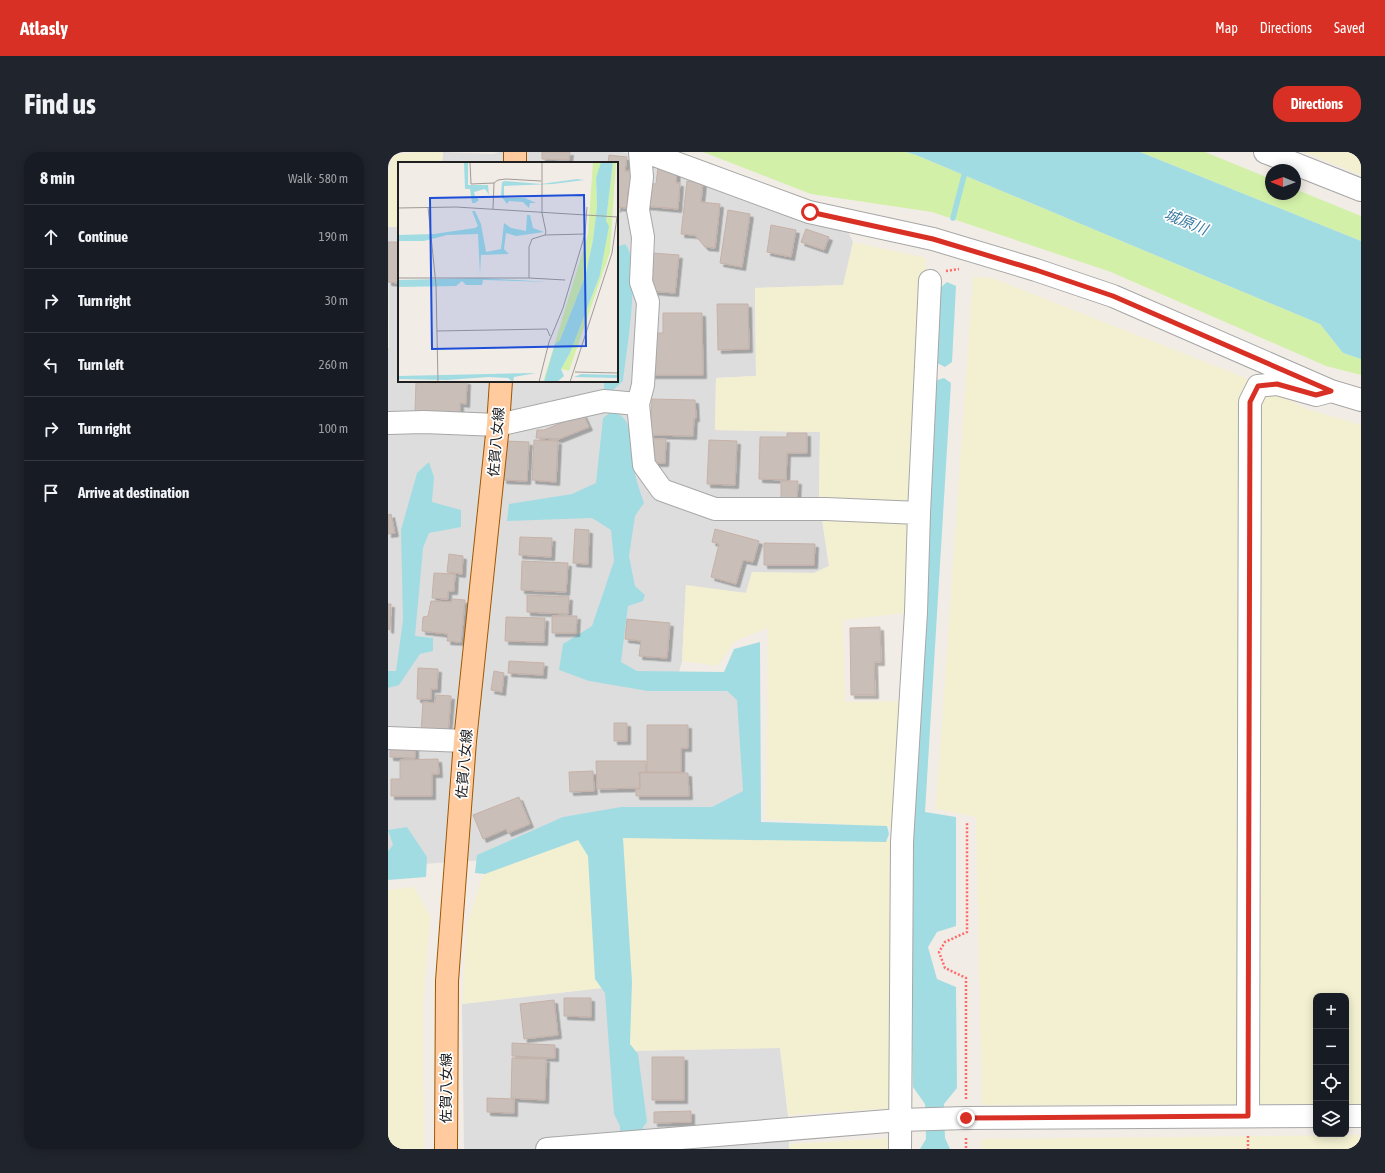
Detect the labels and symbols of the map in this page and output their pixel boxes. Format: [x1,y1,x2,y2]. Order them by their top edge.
inset map [398,162,618,382]
north arrow [1265,164,1301,200]
route start [801,203,819,221]
water label: 城原川 [1162,205,1212,239]
street label: 佐賀八女線 [485,406,507,478]
street label: 佐賀八女線 [453,728,475,800]
street label: 佐賀八女線 [438,1053,454,1123]
route end [957,1109,975,1127]

